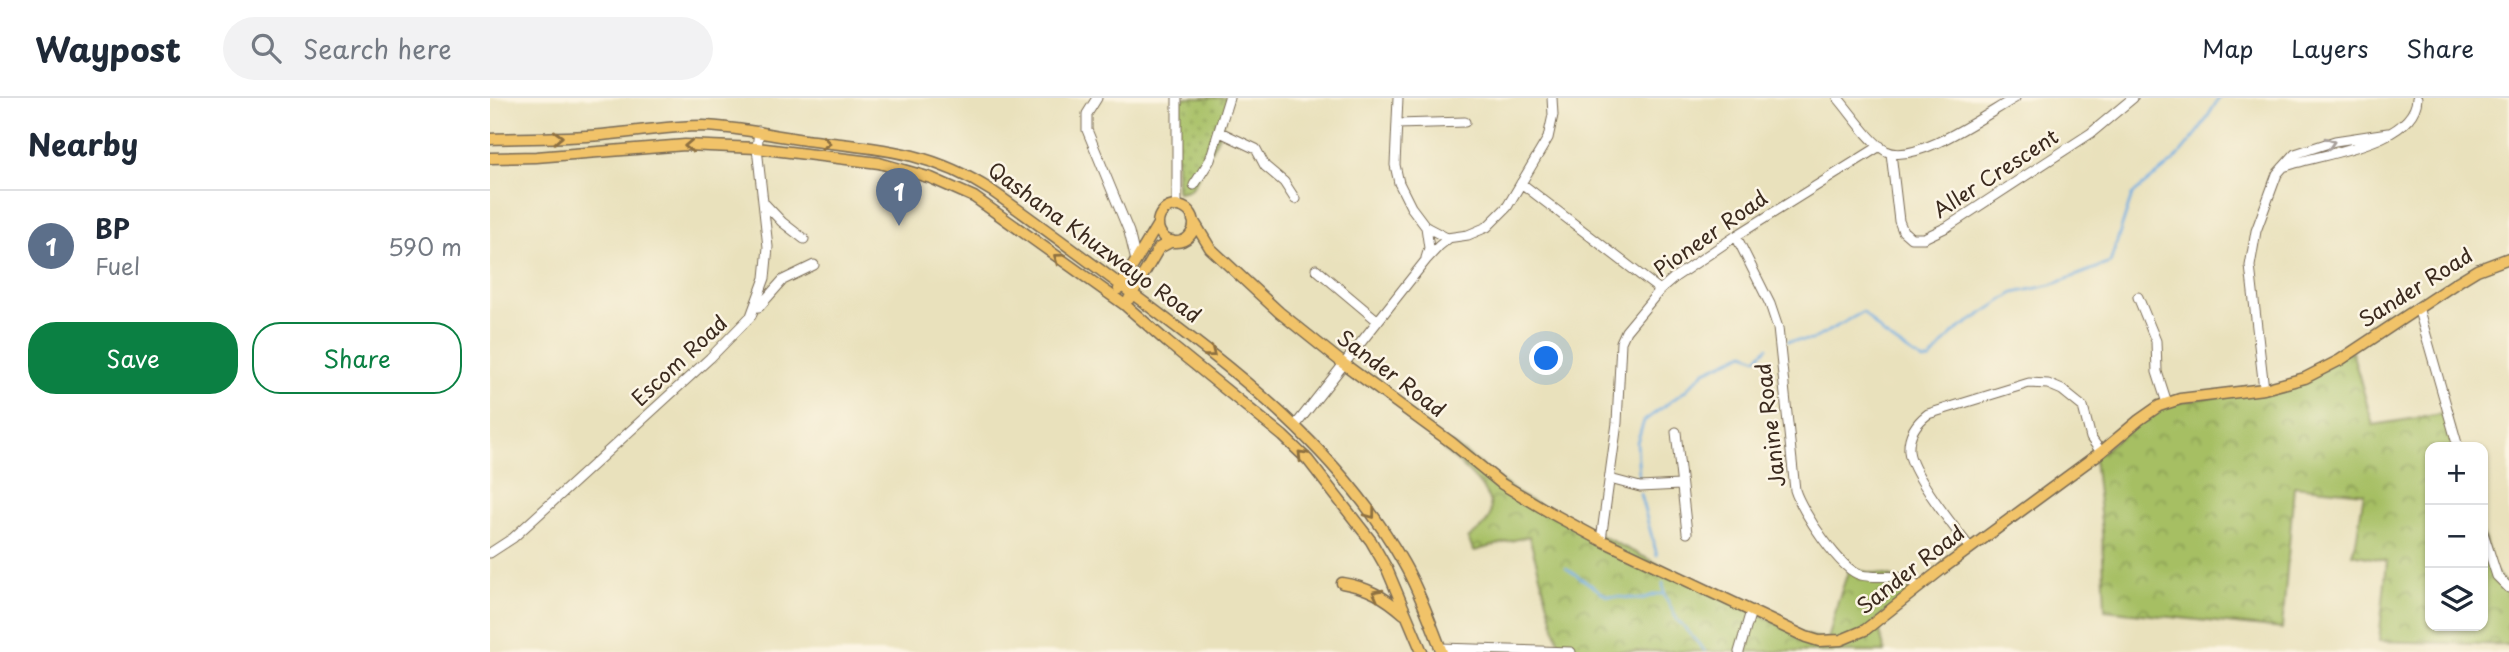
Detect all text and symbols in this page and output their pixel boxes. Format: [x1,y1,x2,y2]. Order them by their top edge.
search box [223,17,713,80]
text: Waypost [35,23,181,73]
icon: search [247,29,285,67]
text: Search here [303,29,452,68]
text: Map [2202,30,2253,66]
text: Layers [2291,30,2368,66]
text: Share [2406,30,2474,66]
street label: Aller Crescent [1926,120,2064,225]
text: Nearby [28,121,138,166]
one-way arrow [553,130,564,145]
one-way arrow [820,135,832,150]
one-way arrow [2324,137,2336,151]
one-way arrow [683,138,694,153]
street label: Qashana Khuzwayo Road [982,153,1209,330]
pin: 1 [876,168,922,226]
street label: Pioneer Road [1646,181,1774,284]
text: BP [95,209,130,248]
text: 1 [46,229,57,264]
text: 590 m [388,229,462,264]
street label: Sander Road [2352,238,2478,334]
text: Fuel [95,248,140,283]
one-way arrow [1053,254,1066,266]
street label: Escom Road [623,307,734,413]
street label: Sander Road [1331,321,1453,424]
button: Save [28,322,238,394]
button: Share [252,322,462,394]
your location [1529,341,1563,375]
one-way arrow [1203,345,1216,357]
street label: Janine Road [1746,361,1793,489]
map controls [2425,442,2488,631]
button: + [2425,442,2488,505]
one-way arrow [1298,451,1311,464]
button: − [2425,505,2488,568]
one-way arrow [1362,506,1375,519]
street label: Sander Road [1849,516,1971,621]
button: layers [2425,568,2488,631]
one-way arrow [1371,589,1384,603]

